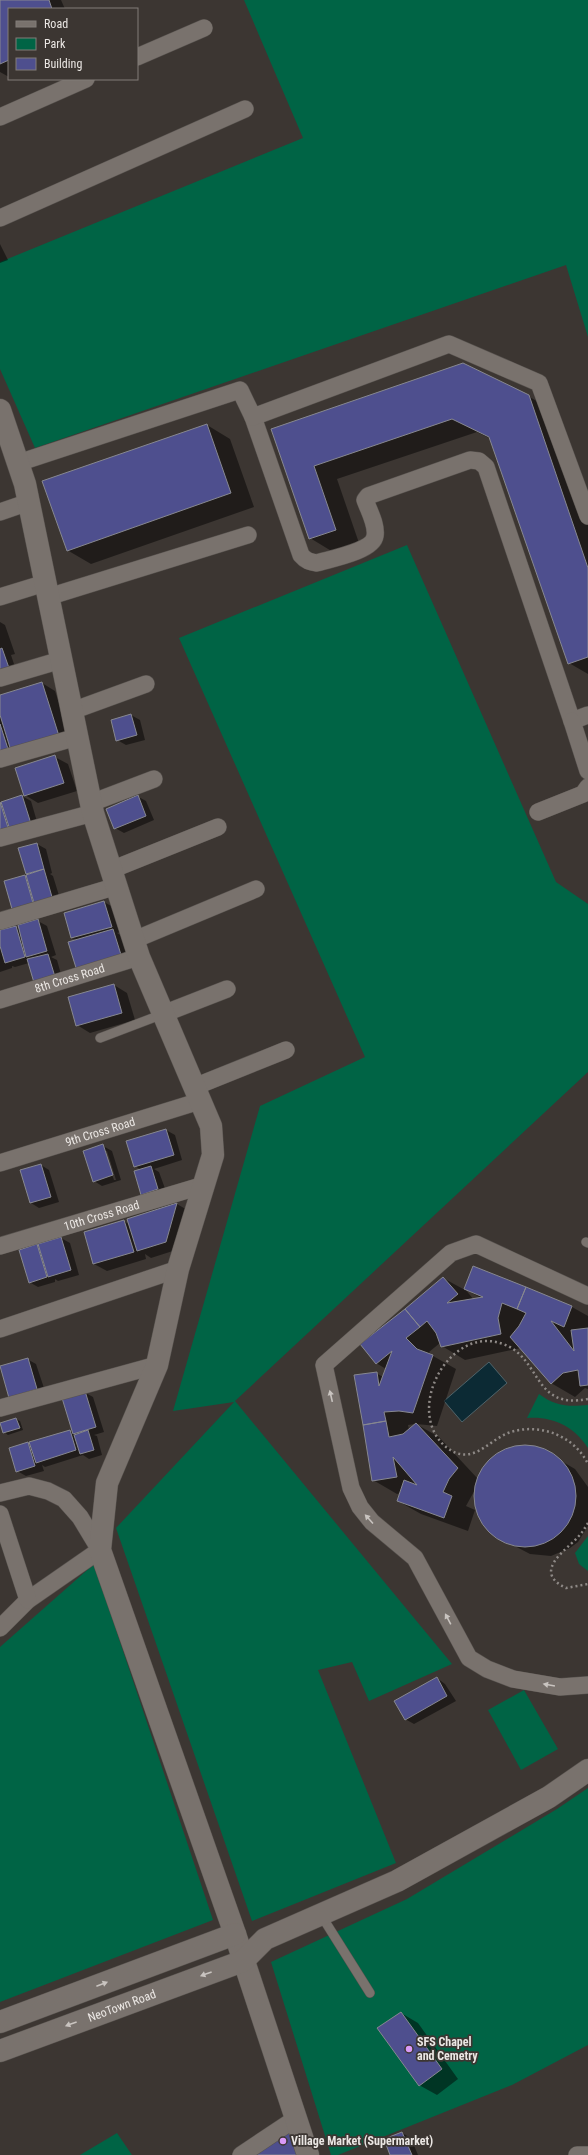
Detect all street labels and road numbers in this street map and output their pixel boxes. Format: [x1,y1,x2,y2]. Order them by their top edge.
street label: 8th Cross Road [33,961,106,996]
street label: 9th Cross Road [64,1115,137,1149]
street label: 10th Cross Road [62,1198,141,1234]
street label: NeoTown Road [86,1987,158,2025]

